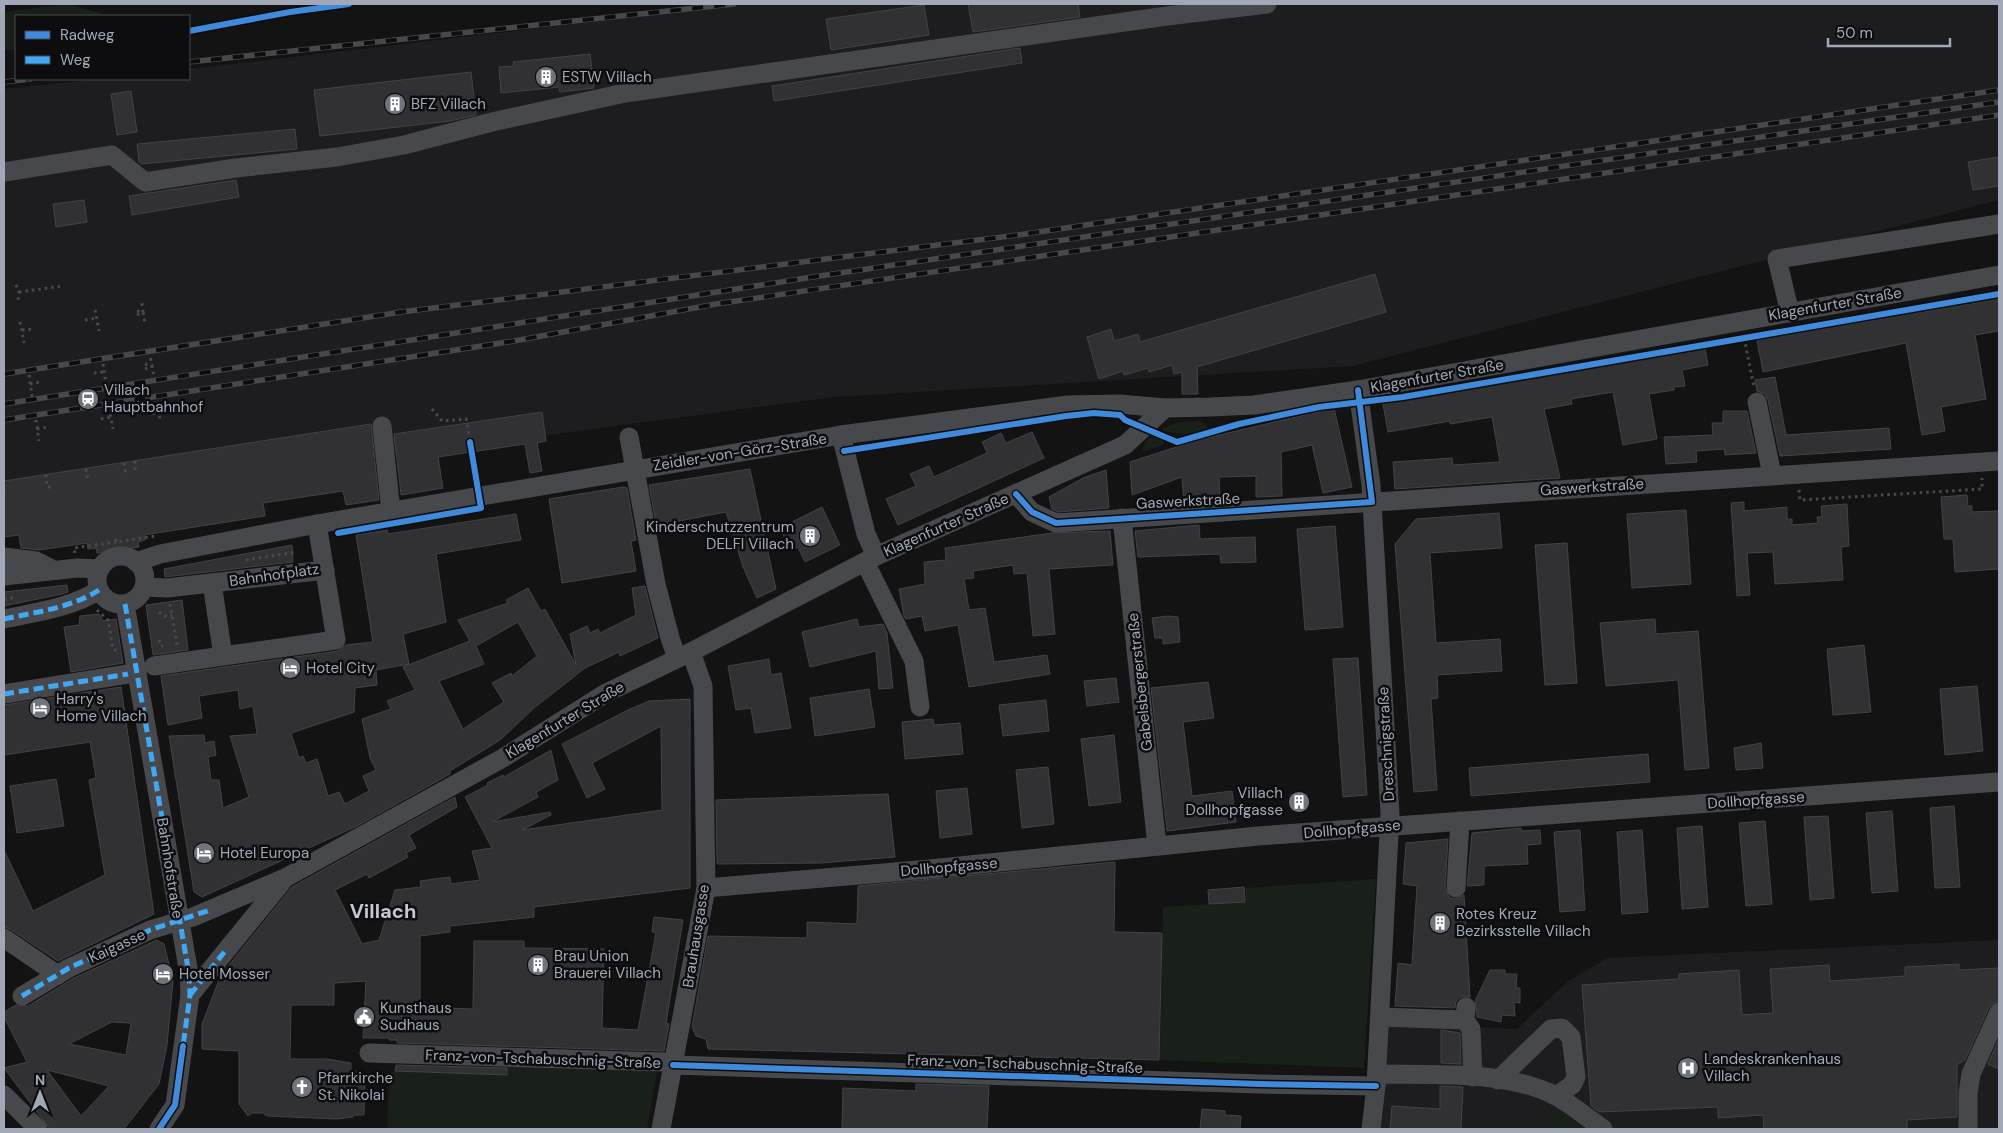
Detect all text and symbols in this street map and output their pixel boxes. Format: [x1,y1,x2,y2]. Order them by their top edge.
legend [15,15,190,80]
scale bar [1828,15,1950,47]
text: 50 m [1836,23,1873,43]
text: Radweg [60,25,114,45]
text: Weg [60,50,91,70]
building icon: ESTW Villach [534,65,558,89]
place label: ESTW Villach [562,67,652,87]
building icon: BFZ Villach [383,92,407,116]
place label: BFZ Villach [411,94,486,114]
street label: Klagenfurter Straße [1767,282,1903,326]
street label: Klagenfurter Straße [1369,354,1505,398]
place label: Villach Hauptbahnhof [104,380,203,417]
station icon: Villach Hauptbahnhof [76,387,100,411]
street label: Zeidler-von-Görz-Straße [652,428,828,476]
street label: Gaswerkstraße [1539,473,1645,501]
street label: Klagenfurter Straße [880,488,1012,562]
street label: Gaswerkstraße [1135,488,1241,514]
place label: Kinderschutzzentrum DELFI Villach [646,517,794,554]
building icon: Kinderschutzzentrum DELFI Villach [798,524,822,548]
street label: Bahnhofplatz [228,559,320,591]
street label: Gabelsbergerstraße [1123,612,1157,752]
hotel icon: Hotel City [278,656,302,680]
place label: Hotel City [306,658,376,678]
street label: Klagenfurter Straße [502,677,628,763]
street label: Dreschnigstraße [1373,686,1399,802]
place label: Harry's Home Villach [56,689,147,726]
hotel icon: Harry's Home Villach [28,696,52,720]
place label: Villach Dollhopfgasse [1186,783,1283,820]
street label: Dollhopfgasse [1707,787,1805,813]
building icon: Villach Dollhopfgasse [1287,790,1311,814]
street label: Dollhopfgasse [1303,815,1401,843]
street label: Bahnhofstraße [152,816,188,920]
hotel icon: Hotel Europa [192,841,216,865]
place label: Hotel Europa [220,843,309,863]
street label: Dollhopfgasse [900,853,998,881]
street label: Brauhausgasse [678,883,714,989]
district label: Villach [350,898,416,924]
place label: Rotes Kreuz Bezirksstelle Villach [1456,904,1591,941]
building icon: Rotes Kreuz Bezirksstelle Villach [1428,911,1452,935]
street label: Kaigasse [85,924,149,968]
place label: Brau Union Brauerei Villach [554,946,661,983]
building icon: Brau Union Brauerei Villach [526,953,550,977]
hotel icon: Hotel Mosser [151,962,175,986]
place label: Hotel Mosser [179,964,270,984]
place label: Kunsthaus Sudhaus [380,998,452,1035]
public building icon: Kunsthaus Sudhaus [352,1005,376,1029]
street label: Franz-von-Tschabuschnig-Straße [425,1045,661,1073]
place label: Landeskrankenhaus Villach [1704,1049,1841,1086]
street label: Franz-von-Tschabuschnig-Straße [907,1050,1143,1078]
hospital icon: Landeskrankenhaus Villach [1676,1056,1700,1080]
north arrow [15,1068,65,1118]
place label: Pfarrkirche St. Nikolai [318,1068,393,1105]
text: N [35,1071,45,1089]
church icon: Pfarrkirche St. Nikolai [290,1075,314,1099]

